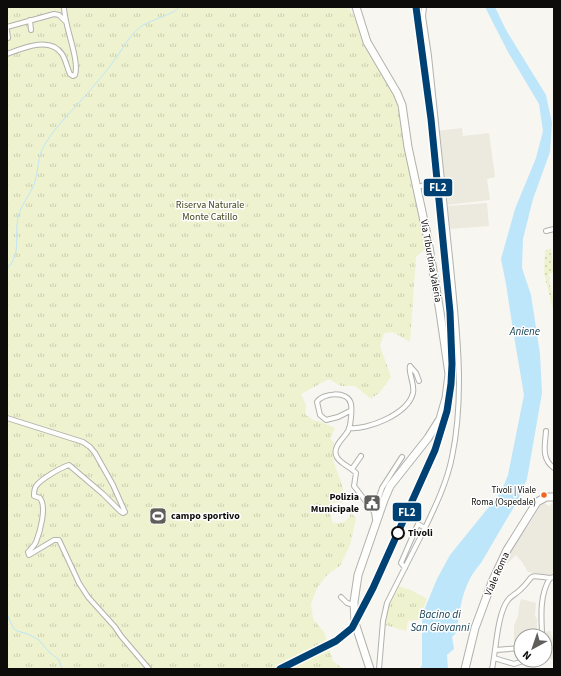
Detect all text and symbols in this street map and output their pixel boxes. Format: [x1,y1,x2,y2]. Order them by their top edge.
line badge: FL2 [423,178,453,197]
text: FL2 [429,180,447,195]
park label: Riserva Naturale Monte Catillo [176,198,244,224]
street label: Via Tiburtina Valeria [417,219,445,303]
water label: Aniene [509,324,540,339]
place label: Tivoli | Viale Roma (Ospedale) [471,484,537,509]
place label: Polizia Municipale [311,490,359,516]
marker: Tivoli | Viale Roma (Ospedale) [539,490,549,500]
public building icon: Polizia Municipale [362,493,382,513]
line badge: FL2 [392,502,422,522]
text: FL2 [398,505,416,520]
sports icon: campo sportivo [148,506,168,526]
place label: campo sportivo [171,509,240,523]
marker: Tivoli [391,526,405,540]
place label: Tivoli [408,526,433,540]
street label: Viale Roma [481,550,513,598]
water label: Bacino di San Giovanni [411,607,470,635]
north arrow [513,628,553,668]
text: N [519,647,535,663]

